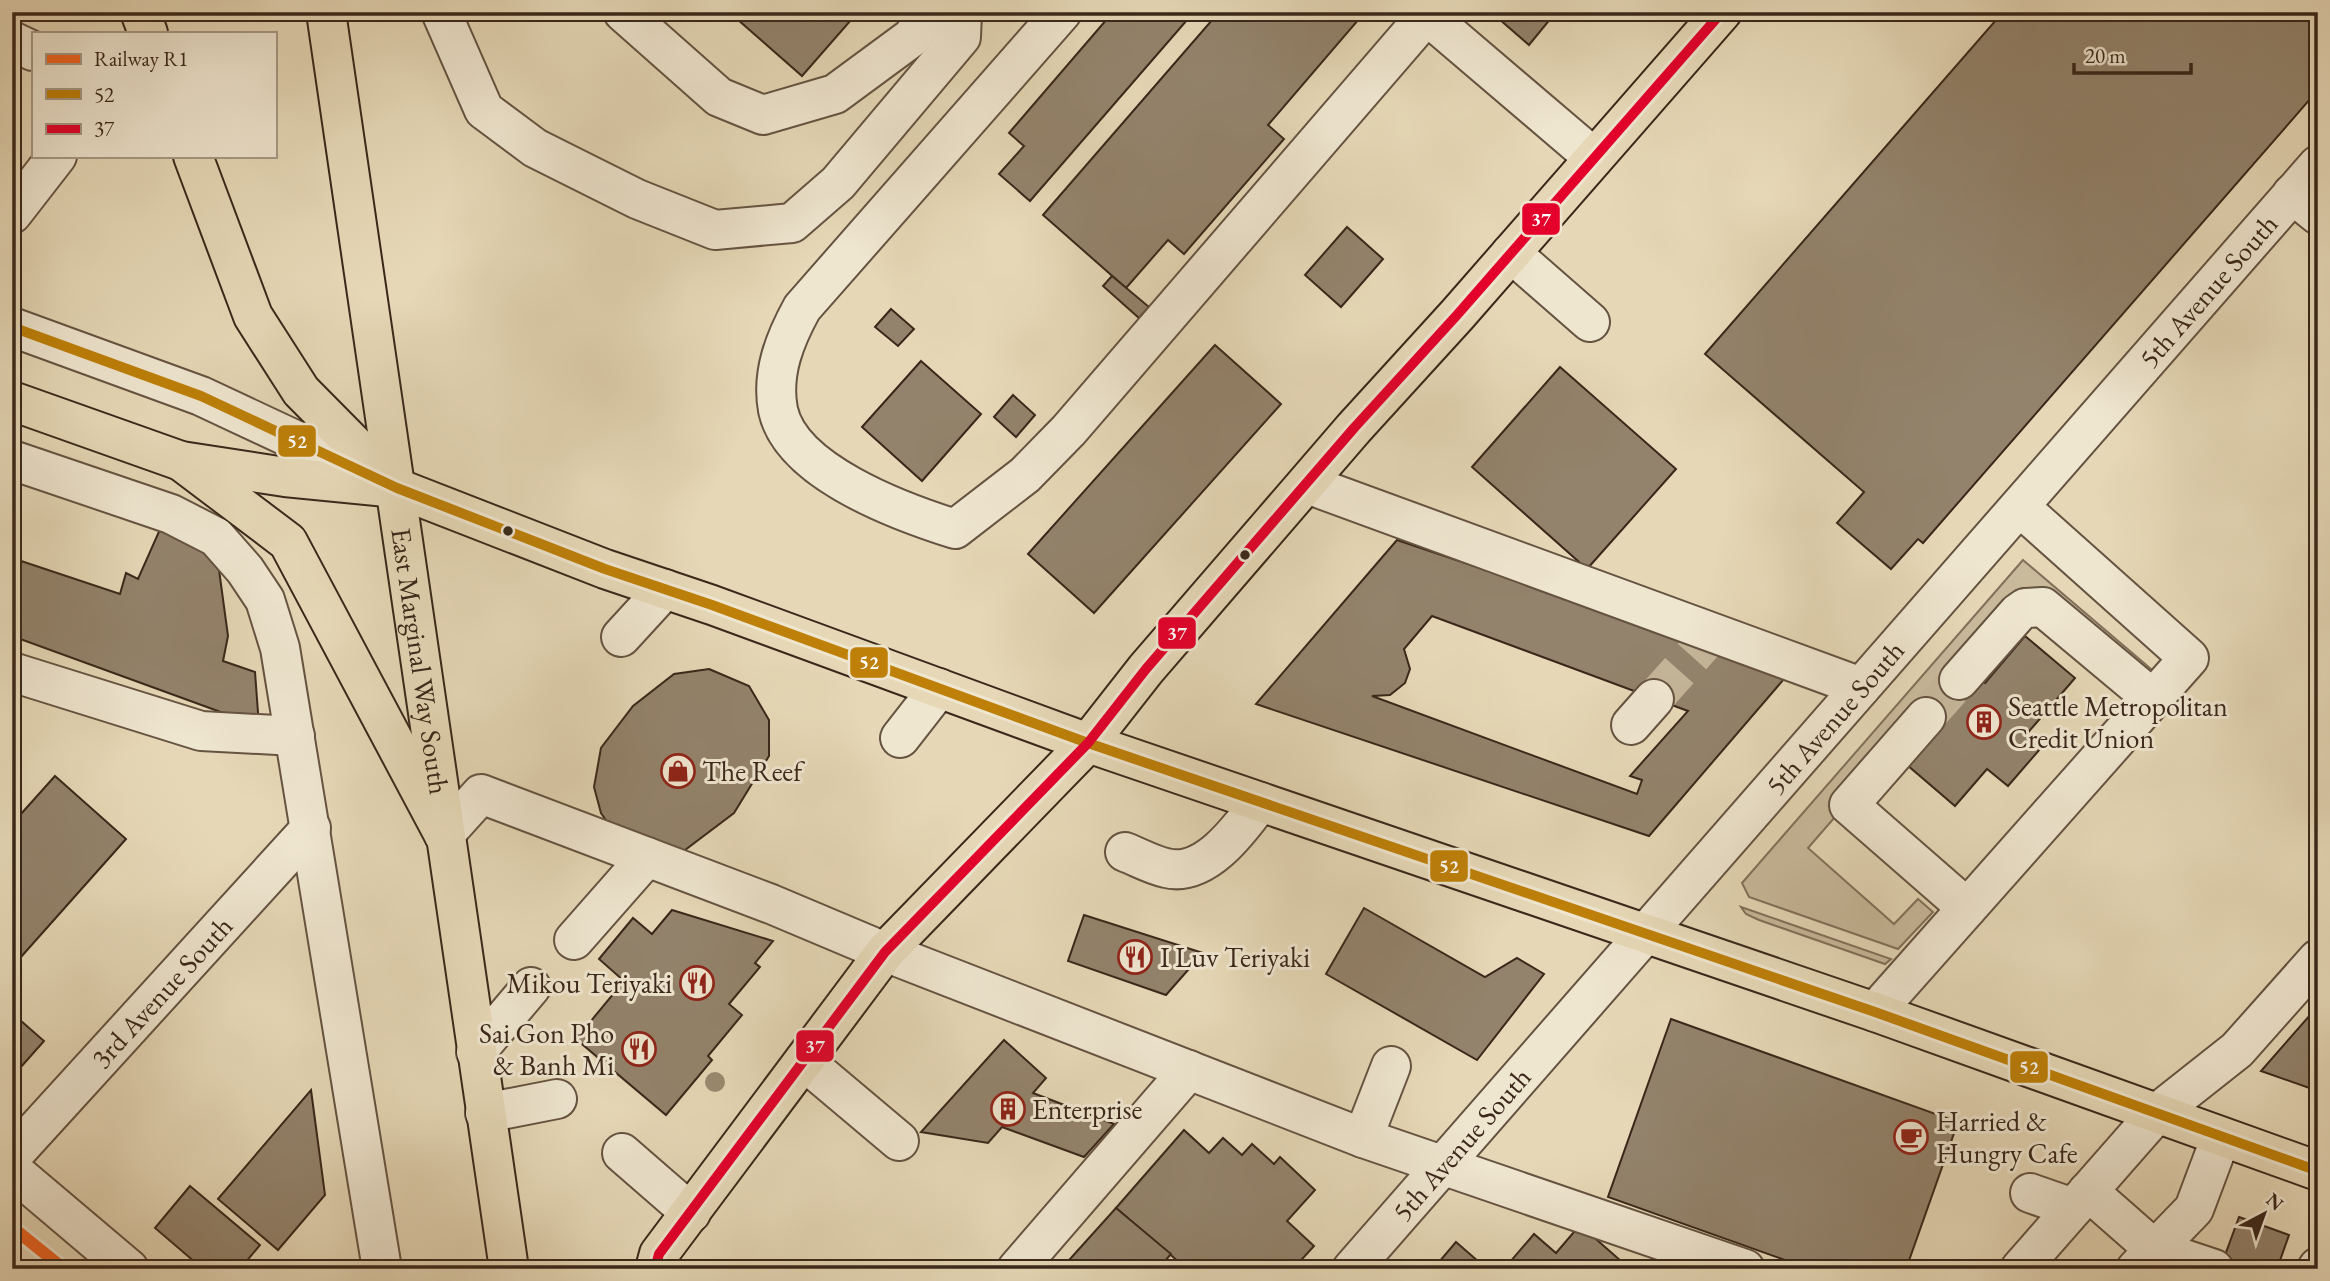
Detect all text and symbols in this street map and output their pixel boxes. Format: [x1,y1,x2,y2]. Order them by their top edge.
legend [32,32,276,158]
scale bar [2074,32,2192,76]
text: 20 m [2085,42,2126,69]
text: Railway R1 [94,45,188,72]
text: 52 [94,81,114,108]
text: 37 [94,115,115,142]
line badge: 37 [1521,202,1561,236]
street label: 5th Avenue South [2131,206,2285,375]
text: 37 [1531,207,1552,232]
line badge: 52 [277,424,317,458]
text: 52 [287,429,307,454]
unlabelled marker [501,524,515,538]
street label: East Marginal Way South [383,526,458,797]
unlabelled marker [1238,548,1252,562]
line badge: 37 [1157,616,1197,650]
text: 37 [1167,621,1188,646]
street label: 5th Avenue South [1758,633,1912,802]
line badge: 52 [849,646,889,679]
text: 52 [859,650,879,675]
place label: Seattle Metropolitan Credit Union [2008,688,2228,756]
building icon: Seattle Metropolitan Credit Union [1965,703,2003,741]
shop icon: The Reef [659,752,697,790]
place label: The Reef [702,753,805,789]
line badge: 52 [1429,849,1469,883]
text: 52 [1439,854,1459,879]
street label: 3rd Avenue South [83,908,240,1076]
restaurant icon: I Luv Teriyaki [1116,938,1154,976]
place label: I Luv Teriyaki [1160,939,1310,975]
restaurant icon: Mikou Teriyaki [678,964,716,1002]
place label: Mikou Teriyaki [507,965,672,1001]
place label: Sai Gon Pho & Banh Mi [479,1015,614,1083]
line badge: 37 [795,1029,835,1063]
restaurant icon: Sai Gon Pho & Banh Mi [620,1030,658,1068]
text: 37 [805,1034,826,1059]
line badge: 52 [2009,1050,2049,1084]
text: 52 [2019,1055,2039,1080]
street label: 5th Avenue South [1384,1060,1538,1229]
building icon: Enterprise [989,1090,1027,1128]
place label: Enterprise [1032,1091,1142,1127]
place label: Harried & Hungry Cafe [1936,1103,2078,1171]
cafe icon: Harried & Hungry Cafe [1892,1118,1930,1156]
north arrow [2228,1180,2298,1250]
text: N [2261,1187,2289,1216]

